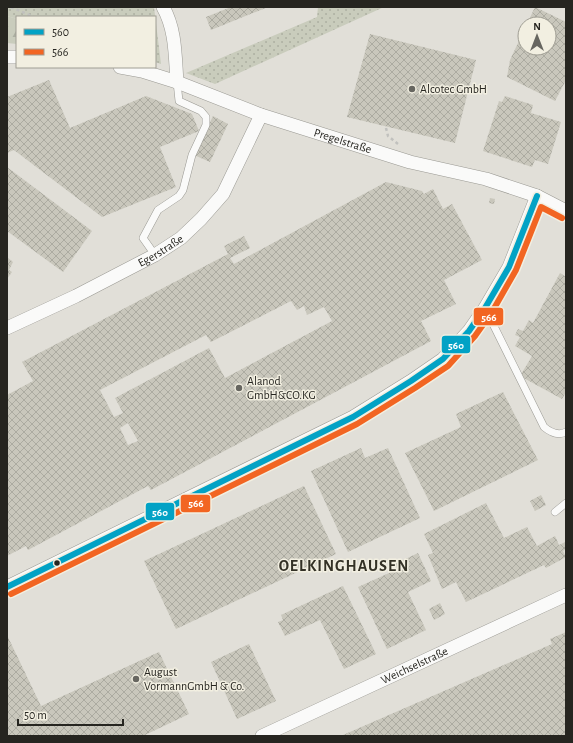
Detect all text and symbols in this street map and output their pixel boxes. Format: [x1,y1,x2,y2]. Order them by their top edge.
legend [16,16,156,68]
north arrow [517,16,557,56]
text: N [533,21,541,32]
text: 560 [52,26,69,38]
text: 566 [52,46,69,58]
place label: Alcotec GmbH [420,83,487,95]
marker: Alcotec GmbH [407,84,417,94]
street label: Pregelstraße [313,126,373,155]
street label: Egerstraße [136,232,185,269]
line badge: 566 [473,307,504,326]
text: 566 [481,312,497,323]
line badge: 560 [441,335,471,354]
text: 560 [448,340,464,351]
place label: Alanod GmbH&CO.KG [247,375,316,401]
marker: Alanod GmbH&CO.KG [234,383,244,393]
line badge: 566 [180,494,211,513]
text: 566 [188,498,204,509]
line badge: 560 [145,502,175,521]
text: 560 [152,507,168,518]
unlabelled marker [52,558,62,568]
district label: OELKINGHAUSEN [279,558,409,574]
street label: Weichselstraße [379,645,450,686]
place label: August VormannGmbH & Co. [144,666,244,692]
marker: August VormannGmbH & Co. [131,674,141,684]
scale bar [18,701,123,727]
text: 50 m [24,709,47,721]

